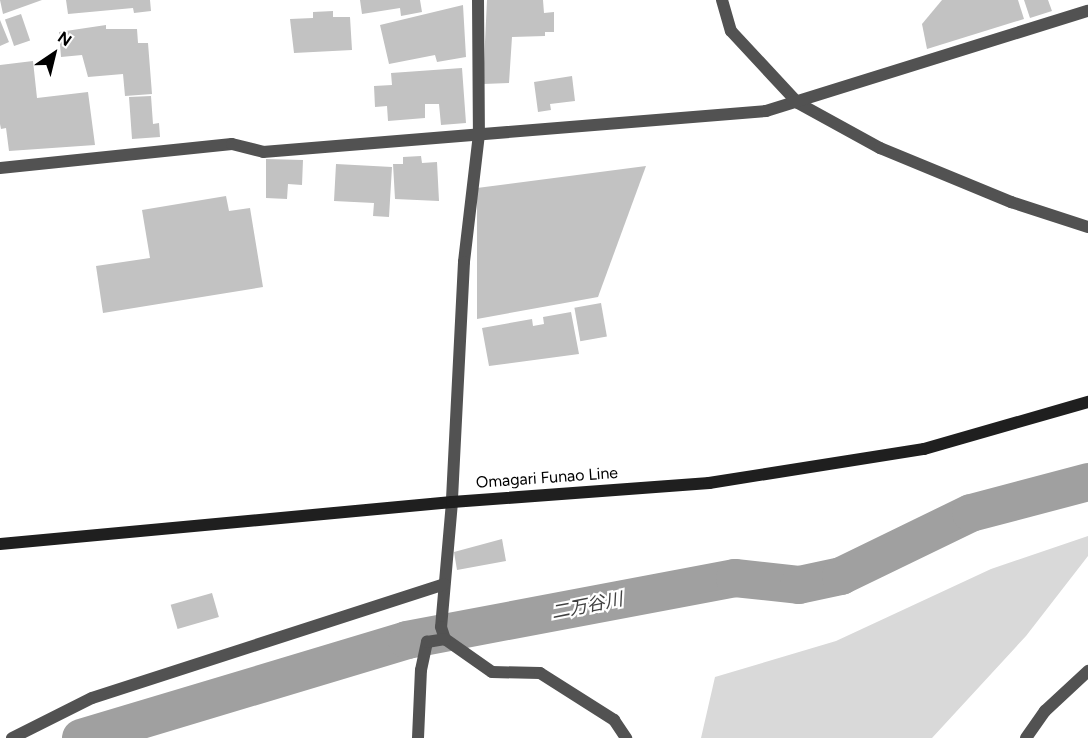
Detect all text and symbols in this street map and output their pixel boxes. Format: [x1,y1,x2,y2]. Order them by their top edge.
north arrow [24,24,84,84]
text: N [54,28,75,50]
street label: Omagari Funao Line [475,463,619,493]
water label: 二万谷川 [550,589,624,623]

